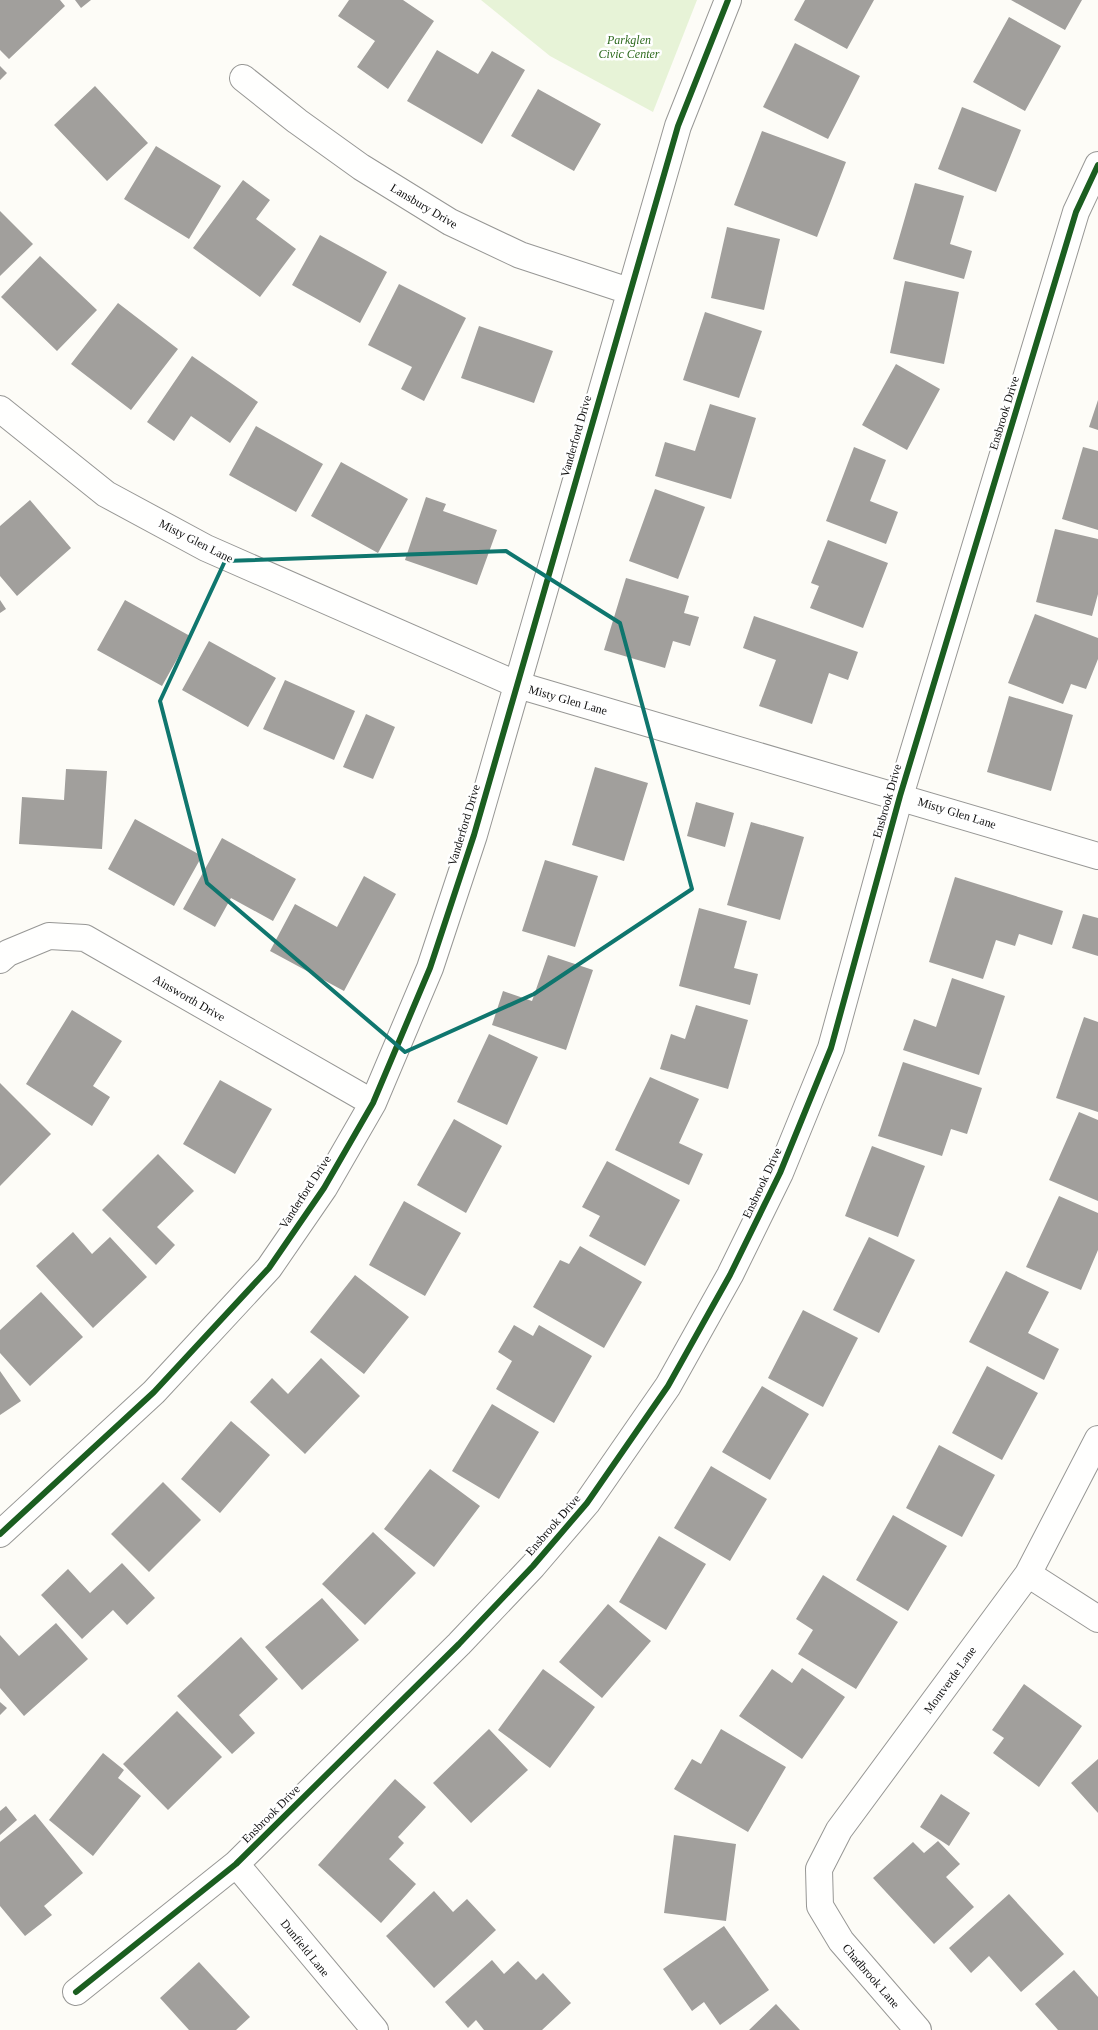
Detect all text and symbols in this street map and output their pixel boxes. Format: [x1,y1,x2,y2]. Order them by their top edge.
park label: Parkglen Civic Center [599,33,660,61]
street label: Lansbury Drive [388,181,460,231]
street label: Ensbrook Drive [986,374,1022,452]
street label: Vanderford Drive [558,394,594,478]
street label: Misty Glen Lane [157,516,235,566]
street label: Misty Glen Lane [527,682,609,718]
street label: Ensbrook Drive [870,762,904,840]
street label: Vanderford Drive [445,783,483,867]
street label: Misty Glen Lane [916,794,998,832]
street label: Ainsworth Drive [150,972,228,1024]
street label: Ensbrook Drive [740,1145,784,1221]
street label: Vanderford Drive [276,1153,334,1231]
street label: Ensbrook Drive [523,1492,583,1558]
street label: Montverde Lane [921,1644,979,1716]
street label: Ensbrook Drive [239,1782,303,1846]
street label: Dunfield Lane [278,1917,332,1979]
street label: Chadbrook Lane [839,1941,903,2011]

